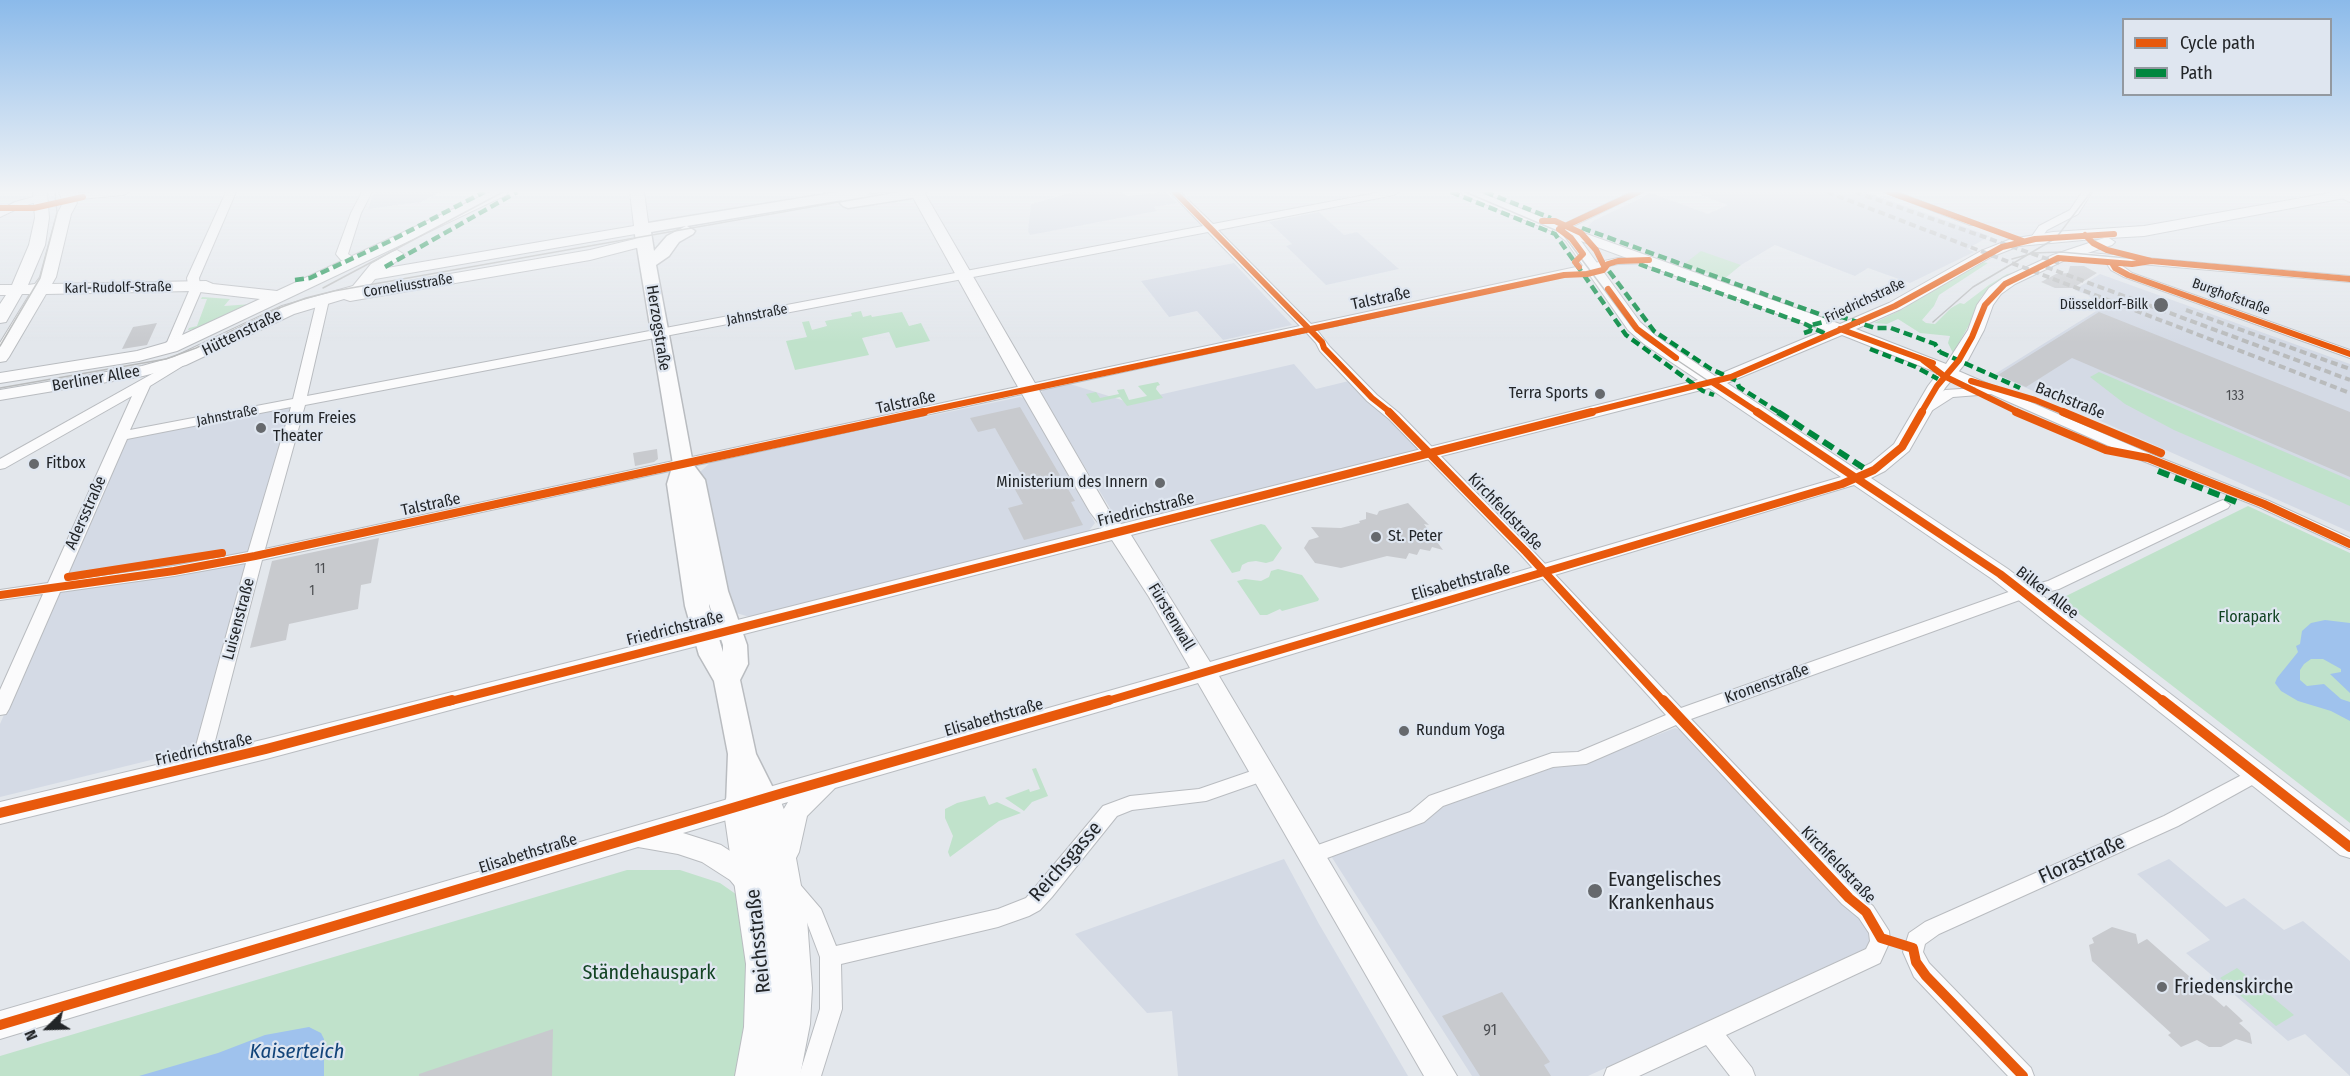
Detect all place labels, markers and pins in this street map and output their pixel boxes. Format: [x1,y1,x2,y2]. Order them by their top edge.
marker: Düsseldorf-Bilk [2152,296,2170,314]
place label: Düsseldorf-Bilk [2060,297,2148,313]
place label: Terra Sports [1509,384,1588,404]
marker: Terra Sports [1593,387,1607,401]
place label: Forum Freies Theater [273,409,356,447]
marker: Forum Freies Theater [254,421,268,435]
place label: Fitbox [46,454,86,474]
marker: Fitbox [27,457,41,471]
place label: Ministerium des Innern [996,473,1148,493]
marker: Ministerium des Innern [1153,476,1167,490]
place label: St. Peter [1388,527,1443,547]
marker: St. Peter [1369,530,1383,544]
place label: Rundum Yoga [1416,721,1505,741]
marker: Rundum Yoga [1397,724,1411,738]
place label: Evangelisches Krankenhaus [1608,868,1721,915]
marker: Evangelisches Krankenhaus [1586,882,1604,900]
place label: Friedenskirche [2174,975,2293,999]
marker: Friedenskirche [2155,980,2169,994]

